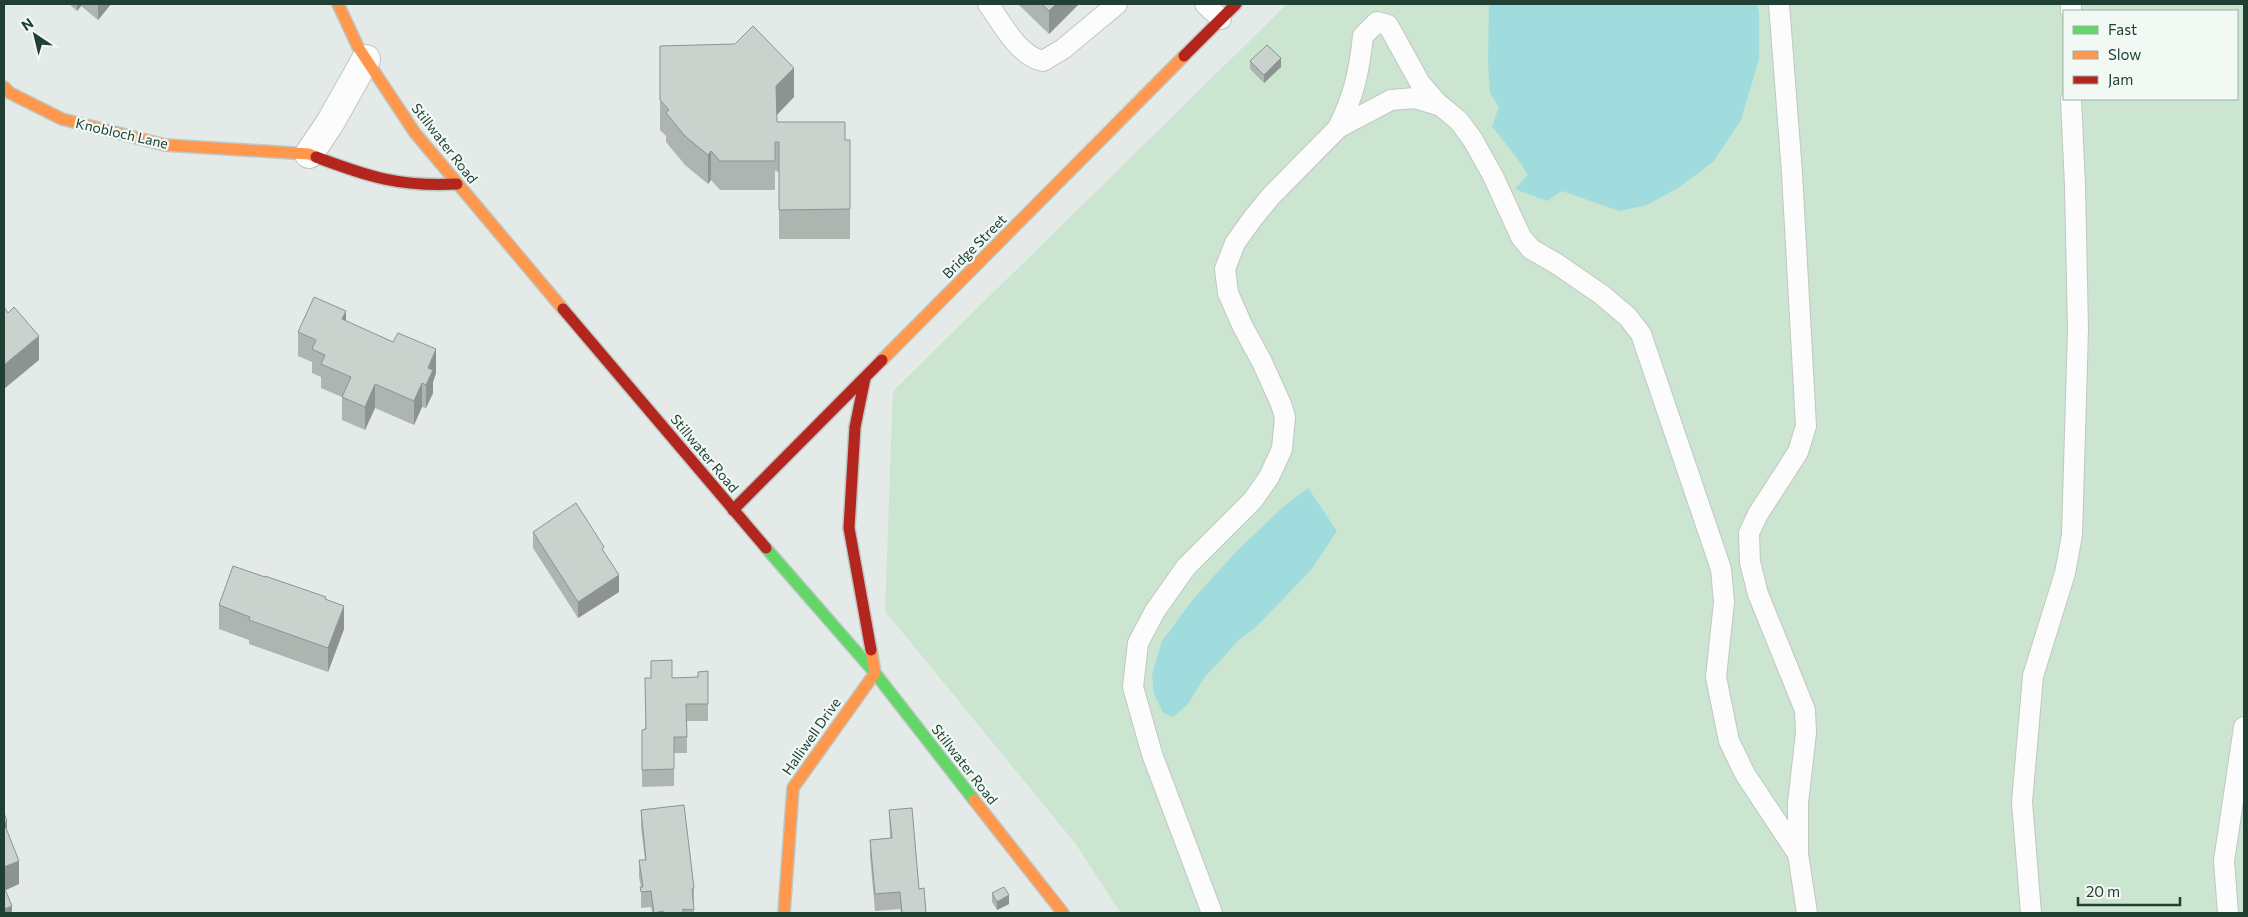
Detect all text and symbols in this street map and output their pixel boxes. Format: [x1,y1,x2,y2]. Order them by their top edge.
north arrow [10,10,60,60]
legend [2063,10,2238,100]
text: N [18,14,36,34]
text: Fast [2108,20,2137,38]
text: Slow [2108,45,2141,63]
text: Jam [2108,70,2133,88]
street label: Stillwater Road [408,100,482,186]
street label: Knobloch Lane [74,114,170,152]
street label: Bridge Street [939,210,1010,281]
street label: Stillwater Road [667,410,743,496]
street label: Halliwell Drive [778,694,844,778]
street label: Stillwater Road [928,721,1002,807]
scale bar [2078,874,2180,906]
text: 20 m [2086,882,2120,900]

